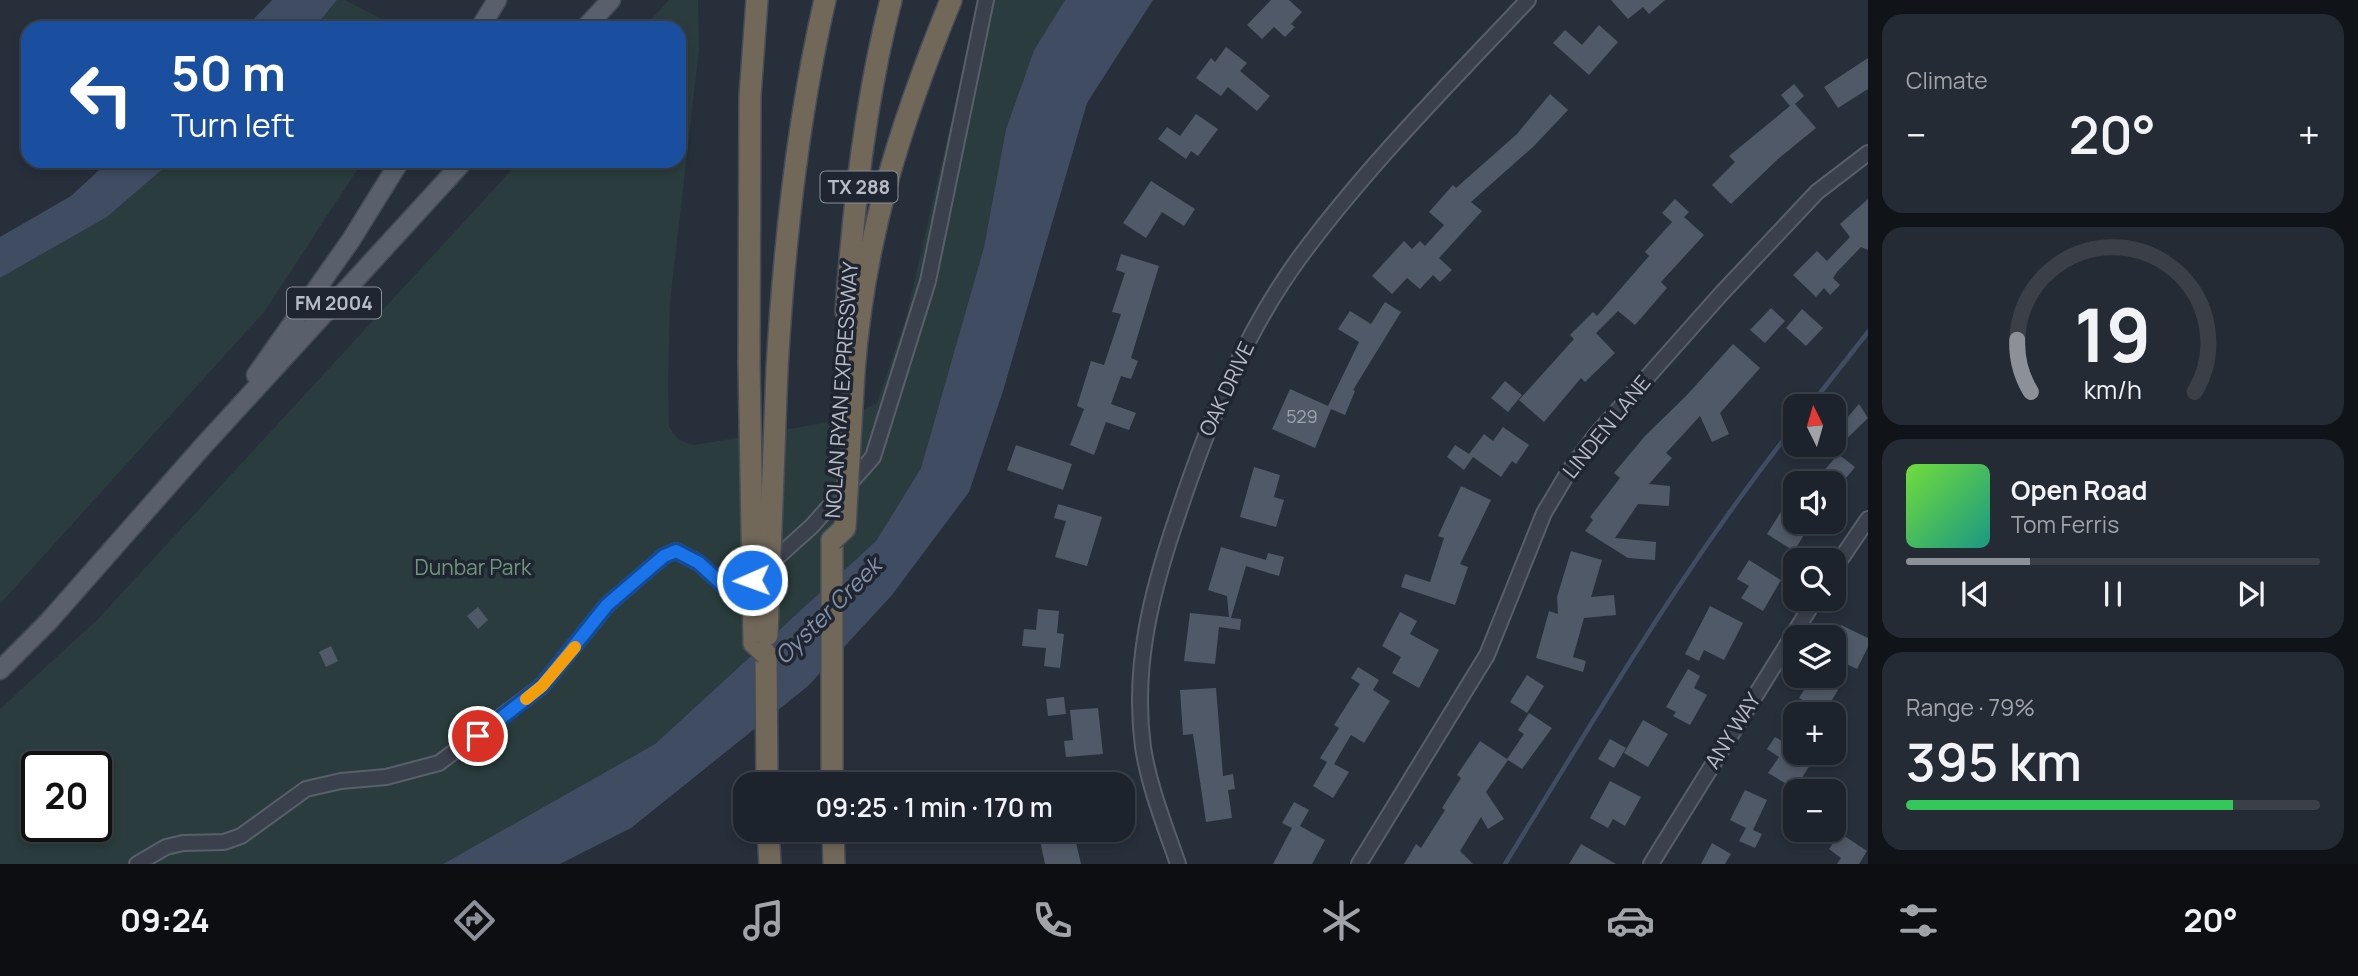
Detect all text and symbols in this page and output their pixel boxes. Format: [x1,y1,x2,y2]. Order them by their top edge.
text: 50 m [171,39,286,106]
icon: left [56,49,147,140]
text: Climate [1906,64,1988,96]
text: 20° [2069,99,2156,170]
text: Turn left [171,103,295,147]
text: − [1906,108,1927,160]
text: + [2298,108,2320,160]
road number: TX 288 [820,172,898,202]
street label: NOLAN RYAN EXPRESSWAY [818,260,864,519]
text: 19 [2074,284,2152,384]
road number: FM 2004 [287,288,381,318]
street label: OAK DRIVE [1192,337,1260,440]
street label: LINDEN LANE [1556,369,1656,484]
text: km/h [2084,372,2142,407]
north arrow [1783,394,1846,457]
map controls [1783,394,1846,842]
house number: 529 [1286,404,1318,428]
button: sound [1783,471,1846,534]
text: Open Road [2011,472,2147,508]
text: Tom Ferris [2011,508,2119,540]
position arrow [715,543,789,617]
water label: Oyster Creek [767,547,890,671]
button: search [1783,548,1846,611]
park label: Dunbar Park [415,553,532,581]
icon: previous [1956,575,1994,613]
icon: pause [2094,575,2132,613]
icon: next [2232,575,2270,613]
button: layers [1783,625,1846,688]
street label: ANY WAY [1698,687,1767,774]
text: Range · 79% [1906,691,2035,723]
button: + [1783,702,1846,765]
pin [448,706,508,766]
icon: arrive [459,717,497,755]
text: 395 km [1906,726,2082,797]
speed limit sign: 20 [21,751,112,842]
button: − [1783,779,1846,842]
text: 09:25 · 1 min · 170 m [815,789,1053,825]
icon: directions [450,896,499,945]
icon: music [739,896,788,945]
icon: phone [1028,896,1077,945]
icon: climate [1317,896,1366,945]
icon: car [1606,896,1655,945]
icon: filters [1894,896,1943,945]
text: 09:24 [120,898,210,942]
text: 20° [2183,898,2238,942]

